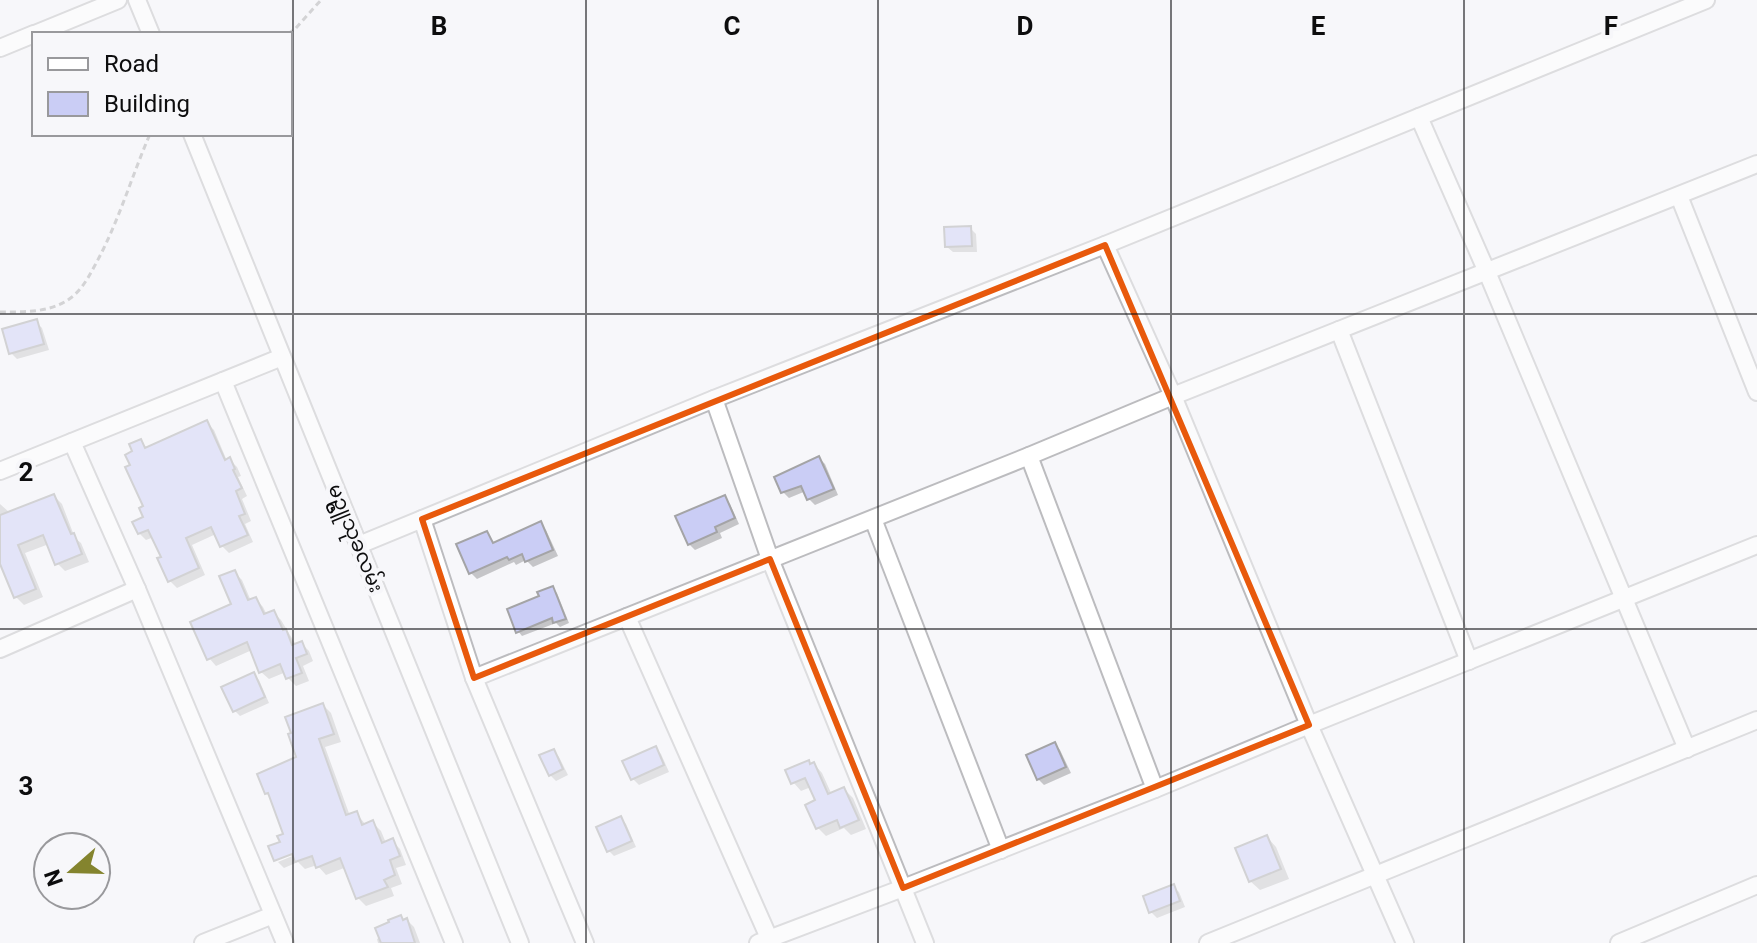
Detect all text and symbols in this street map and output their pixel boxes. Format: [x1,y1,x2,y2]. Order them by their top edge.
text: B [431,11,447,41]
text: C [723,11,741,41]
text: D [1017,11,1033,41]
text: E [1311,11,1326,41]
text: F [1604,11,1618,41]
legend [32,32,292,136]
text: Road [104,50,159,78]
text: Building [104,90,190,118]
text: 2 [19,457,33,487]
street label: မဥ္ဇူသုခလမ်း [319,479,391,598]
text: 3 [19,771,33,801]
north arrow [32,831,112,911]
text: N [39,866,68,889]

